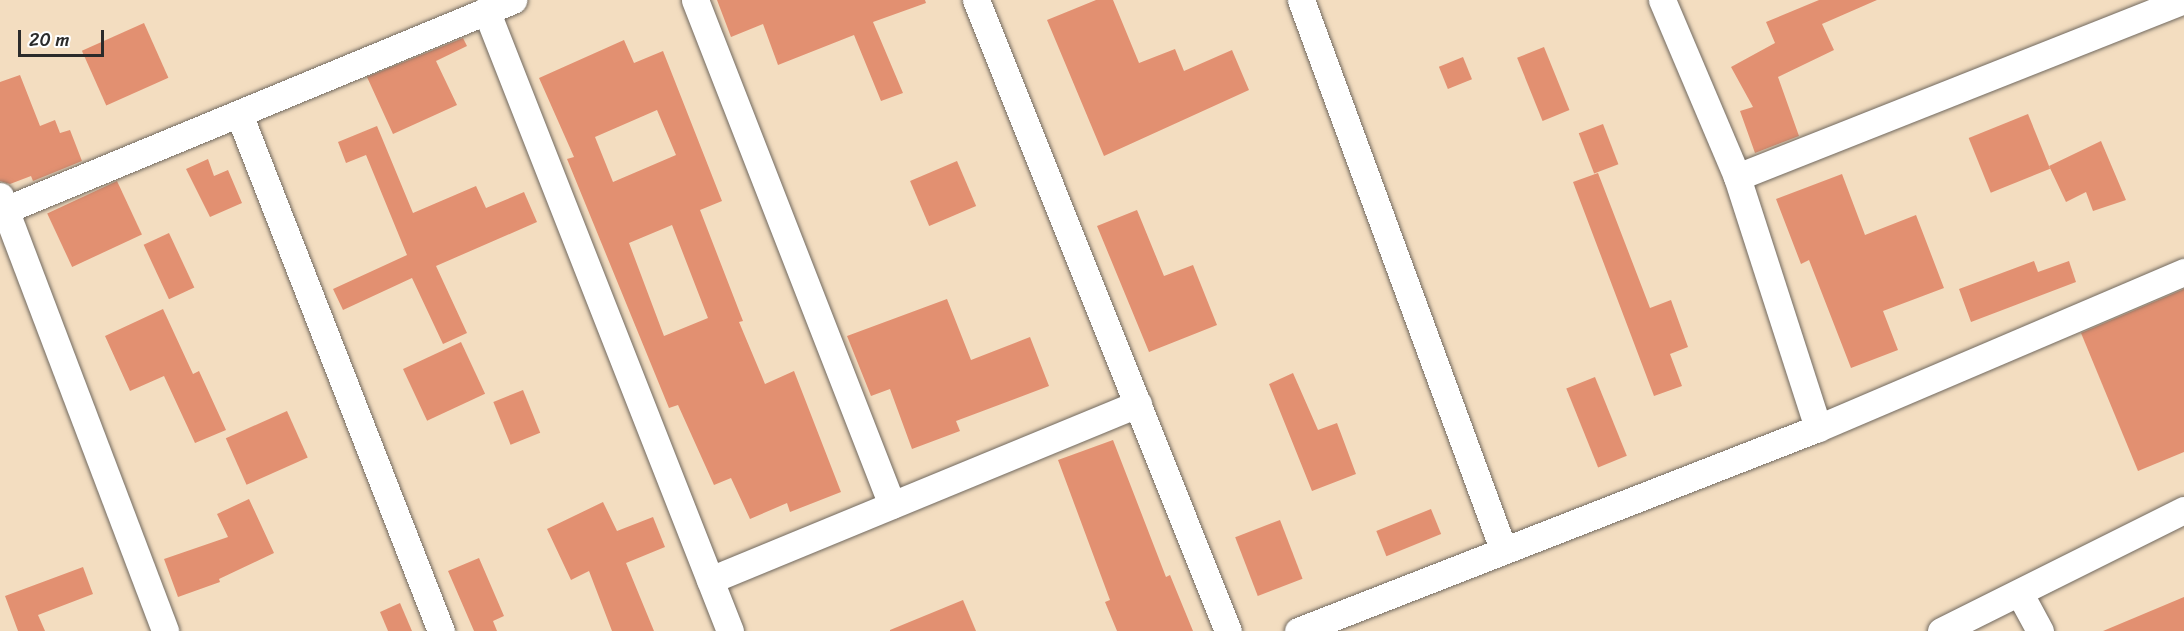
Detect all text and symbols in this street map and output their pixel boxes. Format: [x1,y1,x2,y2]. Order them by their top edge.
scale bar [21,18,106,56]
text: 20 m [29,24,69,56]

